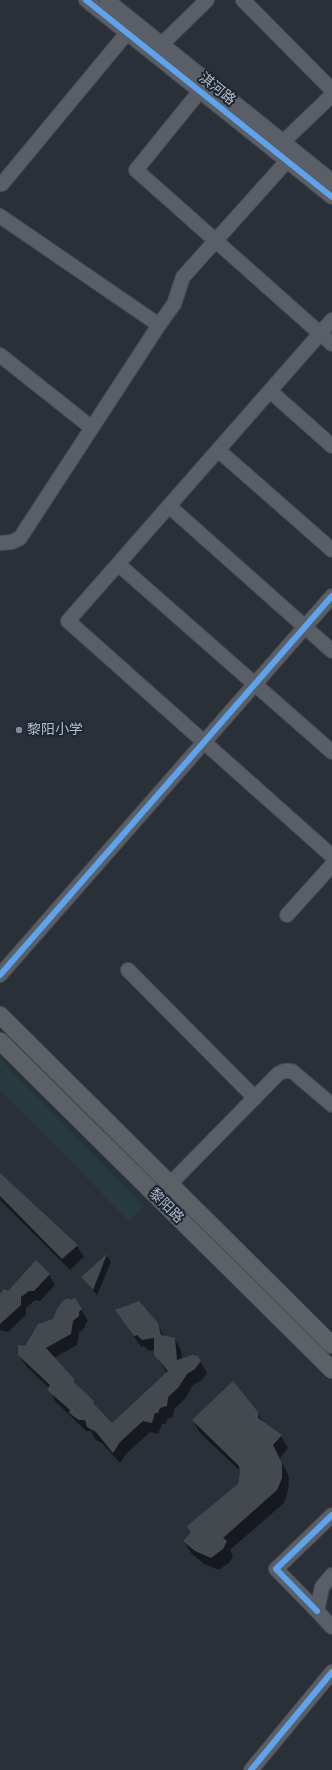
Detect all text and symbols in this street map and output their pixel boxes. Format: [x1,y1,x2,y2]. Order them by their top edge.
street label: 淇河路 [195,69,239,109]
place label: 黎阳小学 [27,722,83,738]
marker: 黎阳小学 [14,725,24,735]
street label: 黎阳路 [145,1185,187,1227]

